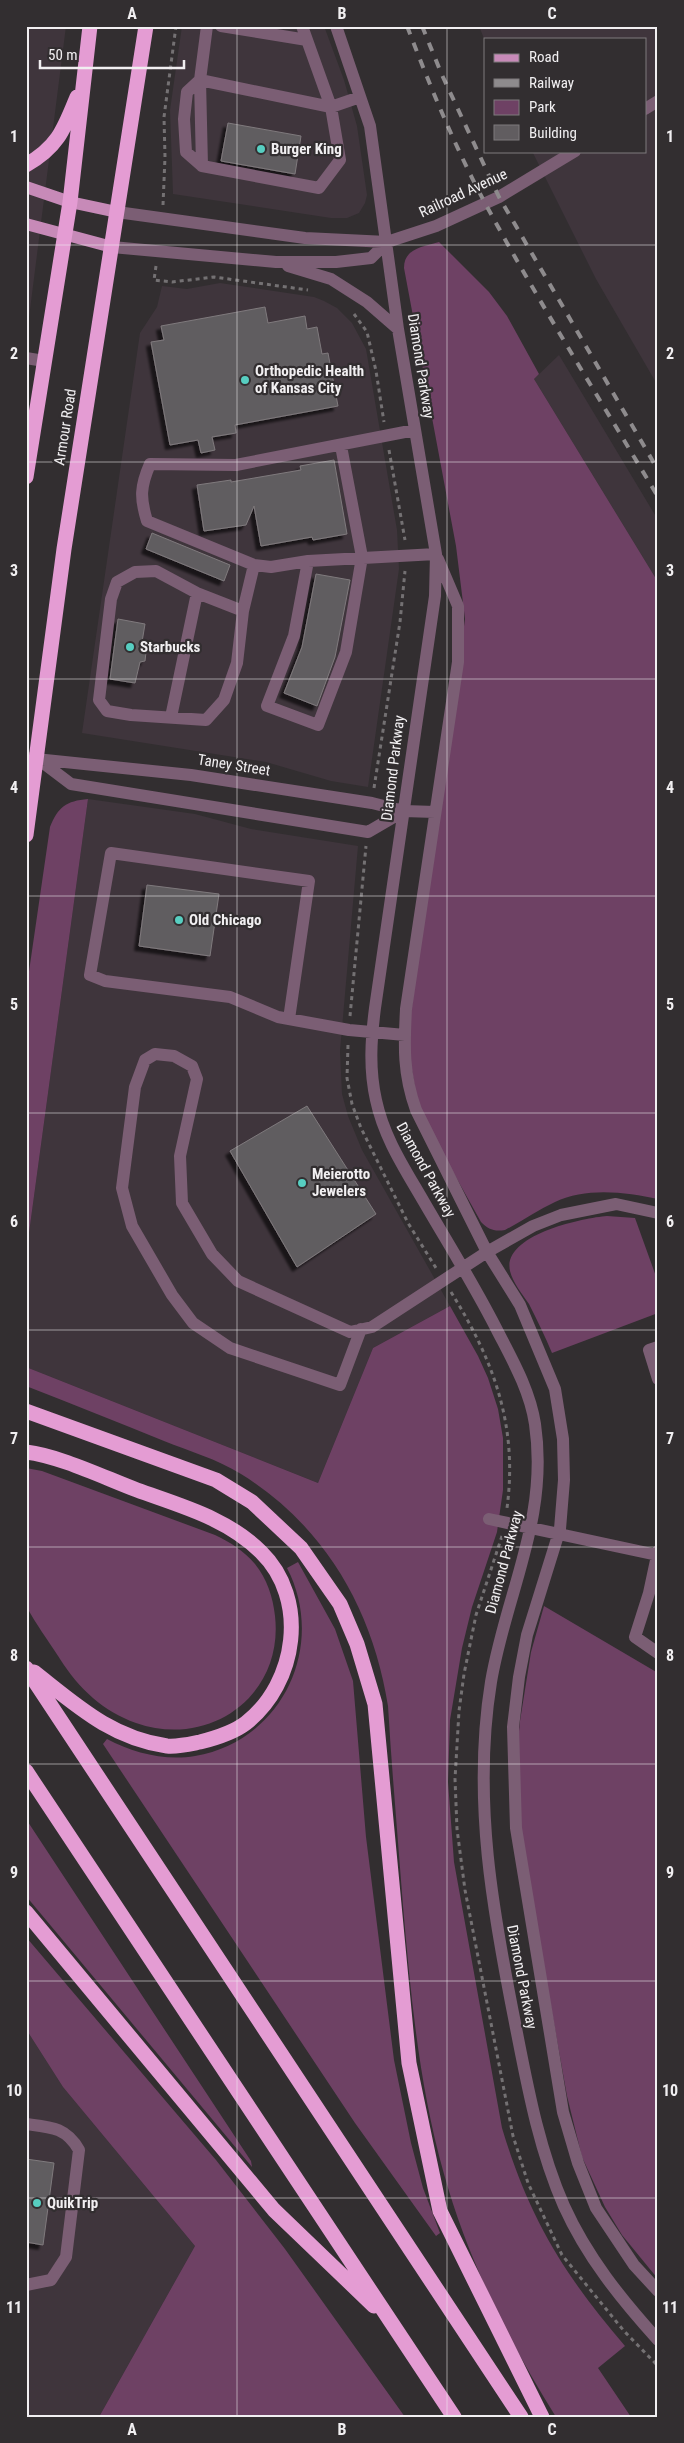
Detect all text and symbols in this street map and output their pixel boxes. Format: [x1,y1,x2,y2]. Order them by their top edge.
text: A [127,4,137,23]
text: B [338,4,347,23]
text: C [547,4,557,23]
scale bar [40,38,184,70]
legend [484,38,646,152]
text: 50 m [48,46,78,64]
text: Road [529,48,559,66]
text: Railway [529,74,574,92]
text: Park [529,98,556,116]
text: Building [529,124,577,142]
text: 1 [10,127,18,146]
text: 1 [666,127,674,146]
place label: Burger King [271,140,342,158]
marker: Burger King [255,143,267,155]
street label: Railroad Avenue [416,165,510,221]
street label: Diamond Parkway [404,312,438,420]
text: 2 [10,344,18,363]
text: 2 [666,344,674,363]
place label: Orthopedic Health of Kansas City [255,362,364,397]
marker: Orthopedic Health of Kansas City [239,374,251,386]
street label: Armour Road [50,387,80,467]
text: 3 [10,561,18,580]
text: 3 [666,561,674,580]
place label: Starbucks [140,638,201,656]
marker: Starbucks [124,641,136,653]
street label: Diamond Parkway [378,714,408,822]
street label: Taney Street [196,750,272,780]
text: 4 [10,778,18,797]
text: 4 [666,778,674,797]
place label: Old Chicago [189,911,261,929]
marker: Old Chicago [173,914,185,926]
text: 5 [10,995,18,1014]
text: 5 [666,995,674,1014]
street label: Diamond Parkway [392,1119,460,1221]
place label: Meierotto Jewelers [312,1165,370,1200]
marker: Meierotto Jewelers [296,1177,308,1189]
text: 6 [10,1212,18,1231]
text: 6 [666,1212,674,1231]
text: 7 [10,1429,18,1448]
text: 7 [666,1429,674,1448]
street label: Diamond Parkway [482,1508,526,1616]
text: 8 [10,1646,18,1665]
text: 8 [666,1646,674,1665]
text: 9 [10,1863,18,1882]
text: 9 [666,1863,674,1882]
street label: Diamond Parkway [503,1923,541,2031]
text: 10 [6,2081,22,2100]
text: 10 [662,2081,678,2100]
place label: QuikTrip [47,2194,98,2212]
marker: QuikTrip [31,2197,43,2209]
text: 11 [6,2298,22,2317]
text: 11 [662,2298,678,2317]
text: A [127,2420,137,2439]
text: B [338,2420,347,2439]
text: C [547,2420,557,2439]

